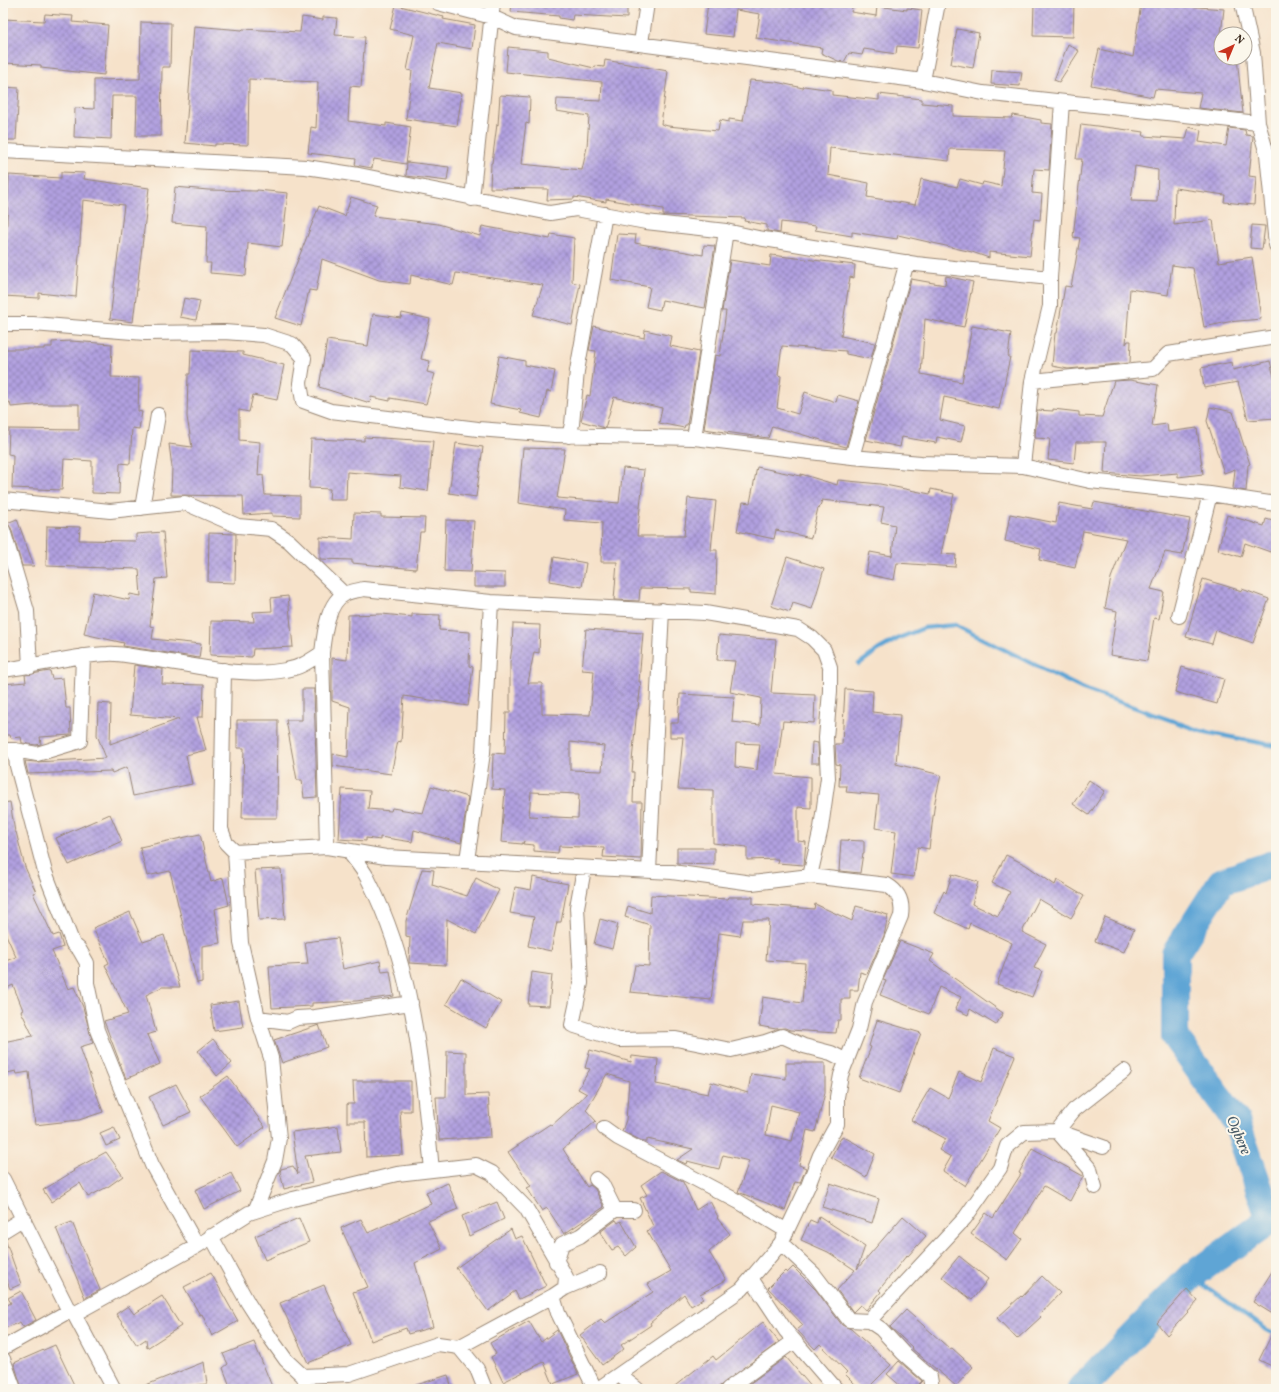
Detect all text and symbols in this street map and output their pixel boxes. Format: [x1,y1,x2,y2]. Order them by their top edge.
north arrow [1213,26,1253,66]
text: N [1231,32,1247,48]
water label: Ogbere [1220,1113,1255,1159]

